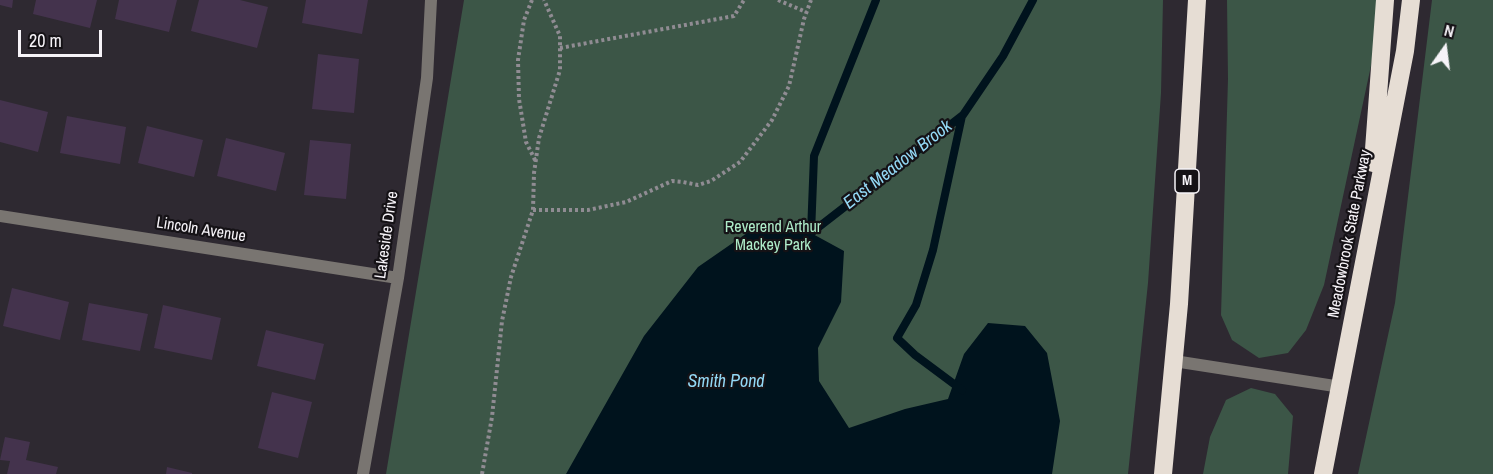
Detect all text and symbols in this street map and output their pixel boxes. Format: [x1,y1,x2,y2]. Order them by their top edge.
scale bar [21,18,105,56]
north arrow [1415,18,1475,78]
text: N [1442,19,1457,42]
text: 20 m [29,28,62,53]
water label: East Meadow Brook [839,116,957,214]
street label: Meadowbrook State Parkway [1324,148,1376,320]
road number: M [1175,169,1199,193]
street label: Lakeside Drive [371,190,403,280]
street label: Lincoln Avenue [155,213,247,247]
park label: Reverend Arthur Mackey Park [725,218,821,256]
water label: Smith Pond [687,371,765,393]

